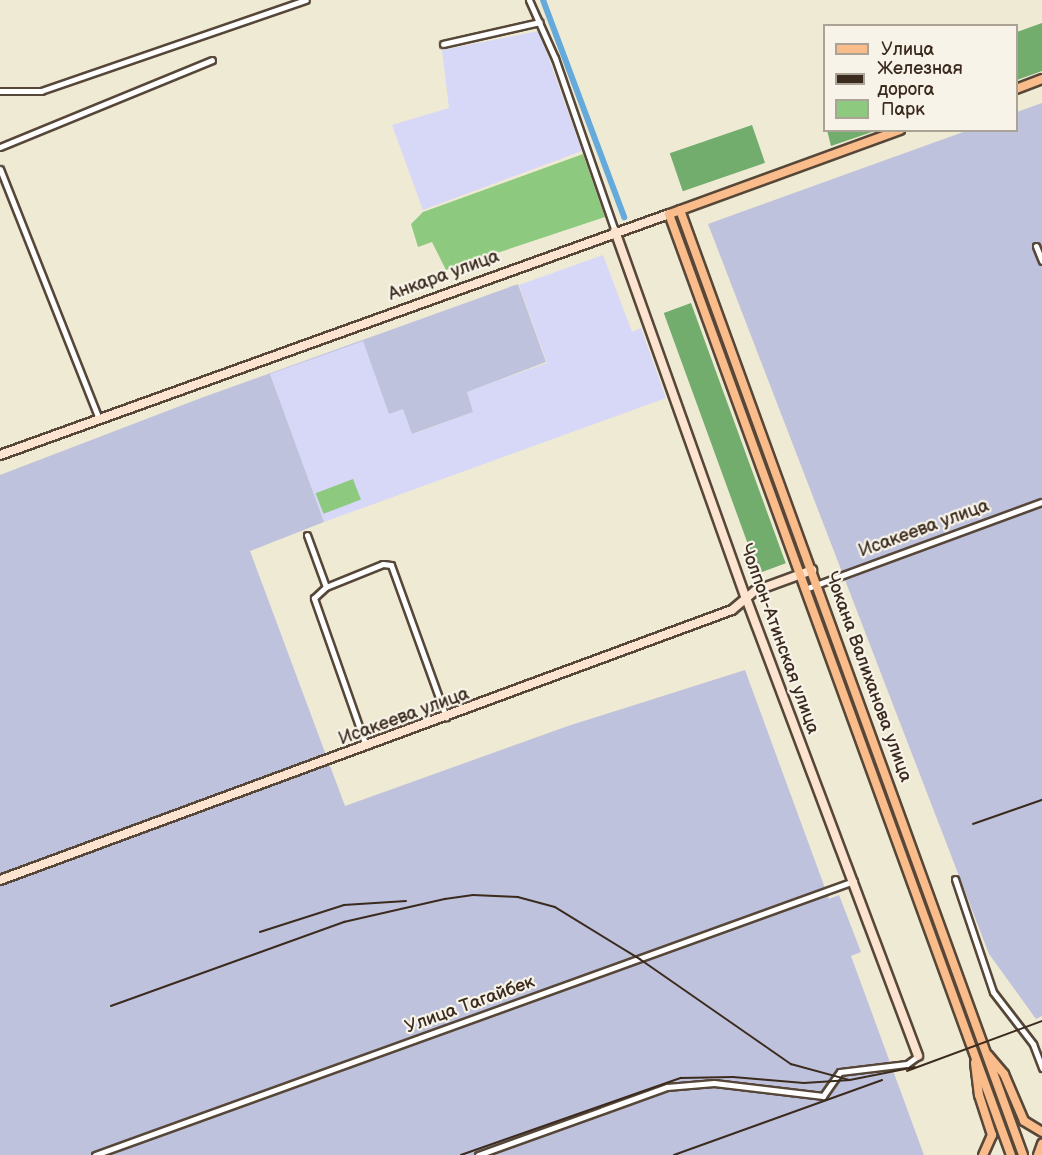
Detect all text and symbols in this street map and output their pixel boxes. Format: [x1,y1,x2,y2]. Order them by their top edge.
legend [823,24,1018,132]
text: Улица [881,39,934,60]
text: Железная дорога [877,58,963,100]
text: Парк [881,99,925,120]
street label: Анкара улица [386,246,502,306]
street label: Исакеева улица [856,495,992,563]
street label: Чолпон-Атинская улица [734,541,824,737]
street label: Чокана Валиханова улица [820,569,916,785]
street label: Исакеева улица [336,683,472,751]
street label: Улица Тагайбек [402,972,538,1038]

